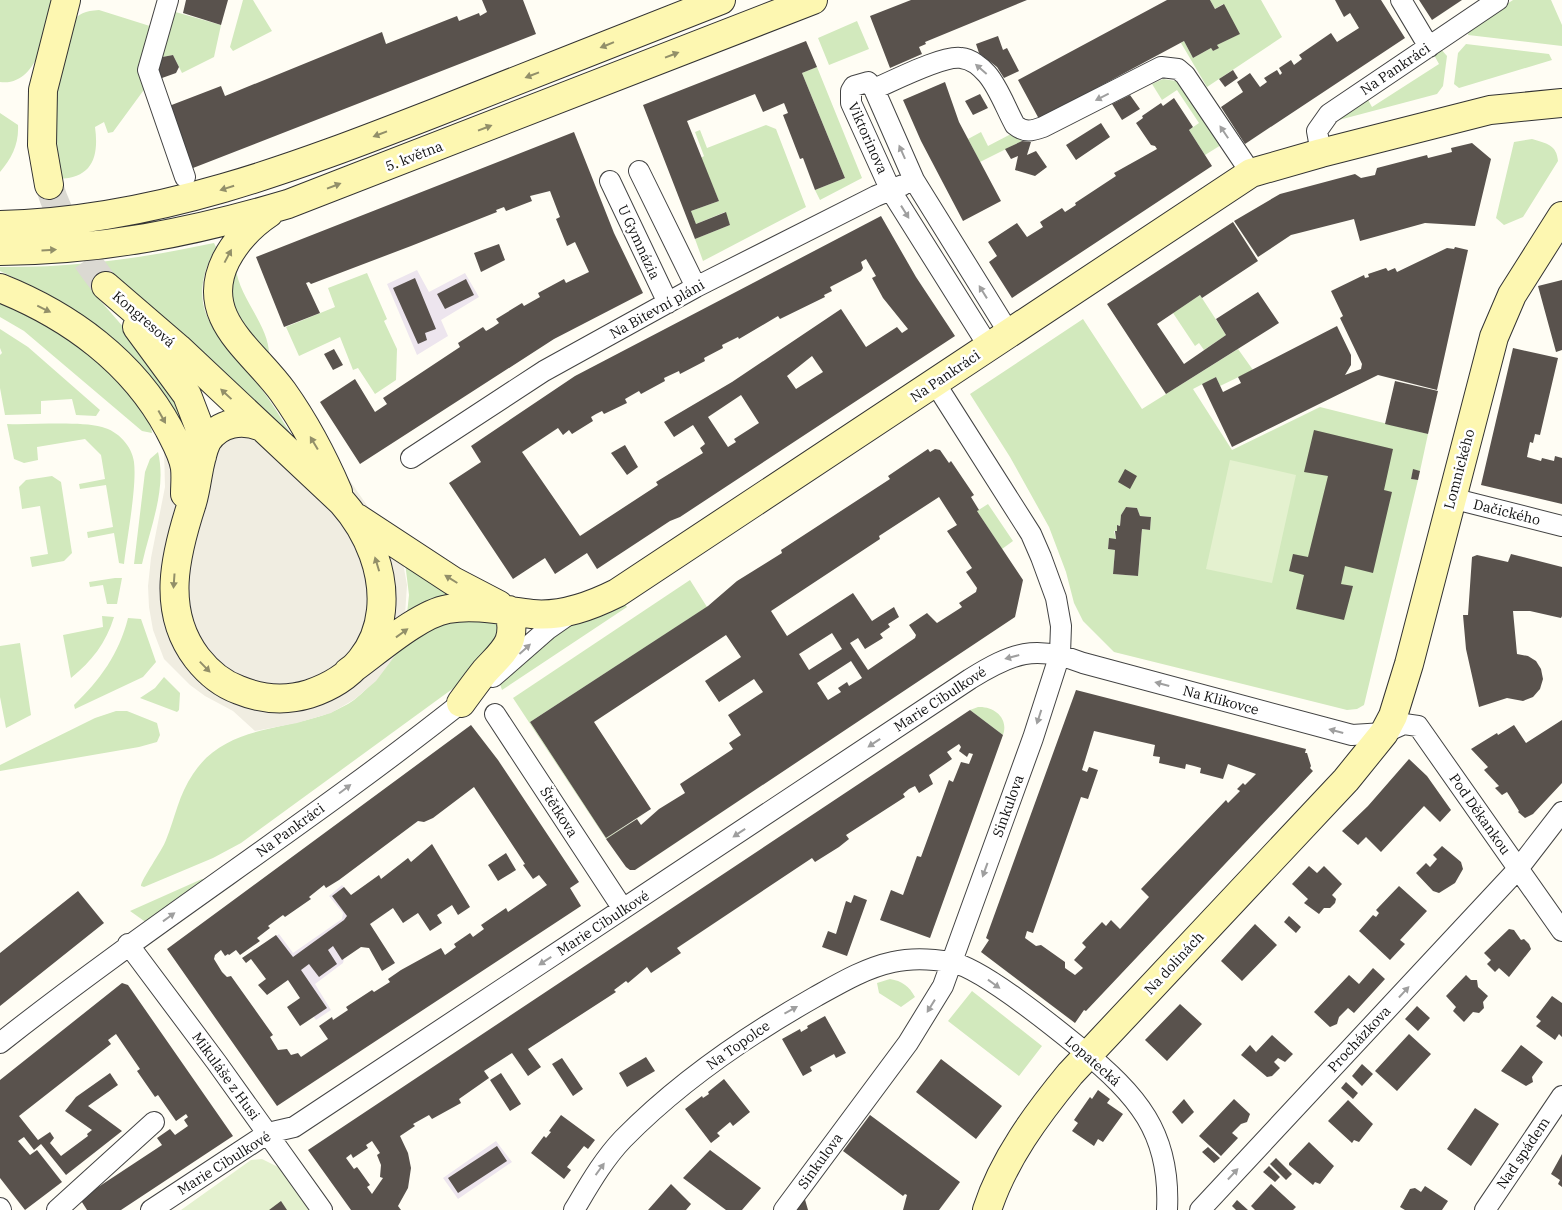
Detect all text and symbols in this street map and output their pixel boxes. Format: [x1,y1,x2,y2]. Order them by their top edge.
street label: Na Pankráci [1357,39,1433,99]
one-way arrow [599,41,614,49]
one-way arrow [665,50,680,58]
one-way arrow [975,63,987,75]
one-way arrow [524,72,539,79]
one-way arrow [1095,93,1109,101]
street label: Viktorinova [844,99,892,177]
one-way arrow [478,123,493,131]
one-way arrow [1219,126,1229,139]
one-way arrow [372,130,387,138]
street label: 5. května [383,137,446,175]
one-way arrow [897,145,905,159]
one-way arrow [327,182,341,190]
one-way arrow [219,184,234,192]
street label: U Gymnázia [614,202,664,282]
one-way arrow [900,205,909,219]
one-way arrow [41,246,57,254]
one-way arrow [224,249,232,263]
street label: Na Bitevní pláni [606,275,708,343]
one-way arrow [978,286,988,299]
street label: Kongresová [109,287,179,351]
one-way arrow [37,305,51,313]
street label: Na Pankráci [907,346,983,406]
one-way arrow [221,388,233,400]
one-way arrow [158,410,166,425]
street label: Lomnického [1440,427,1478,511]
one-way arrow [309,436,318,449]
street label: Dačického [1472,495,1542,529]
one-way arrow [373,556,381,571]
one-way arrow [170,573,178,589]
one-way arrow [444,575,457,584]
one-way arrow [395,628,408,639]
one-way arrow [519,643,531,655]
one-way arrow [1004,654,1019,662]
one-way arrow [199,661,211,673]
street label: Marie Cibulkové [890,662,990,736]
one-way arrow [1155,680,1170,688]
street label: Na Klikovce [1181,681,1261,719]
one-way arrow [1035,709,1043,724]
one-way arrow [1328,726,1343,734]
one-way arrow [867,738,881,748]
street label: Pod Děkankou [1445,770,1515,858]
street label: Sinkulova [988,772,1028,840]
street label: Štětkova [536,783,583,841]
one-way arrow [338,784,352,794]
street label: Na Pankráci [252,799,328,861]
one-way arrow [732,828,746,838]
one-way arrow [981,863,989,878]
street label: Marie Cibulkové [553,886,653,960]
one-way arrow [162,912,176,922]
street label: Na dolinách [1140,928,1208,998]
one-way arrow [538,956,552,966]
one-way arrow [987,979,1001,989]
one-way arrow [1398,986,1410,998]
one-way arrow [926,999,935,1013]
street label: Procházkova [1324,1002,1395,1076]
one-way arrow [784,1006,799,1014]
street label: Na Topolce [703,1017,773,1073]
street label: Mikuláše z Husi [188,1029,264,1123]
street label: Lopatecká [1061,1032,1125,1090]
street label: Nad spádem [1492,1114,1554,1192]
street label: Marie Cibulkové [174,1127,274,1199]
street label: Sinkulova [794,1129,847,1193]
one-way arrow [595,1162,605,1176]
one-way arrow [1227,1169,1239,1181]

